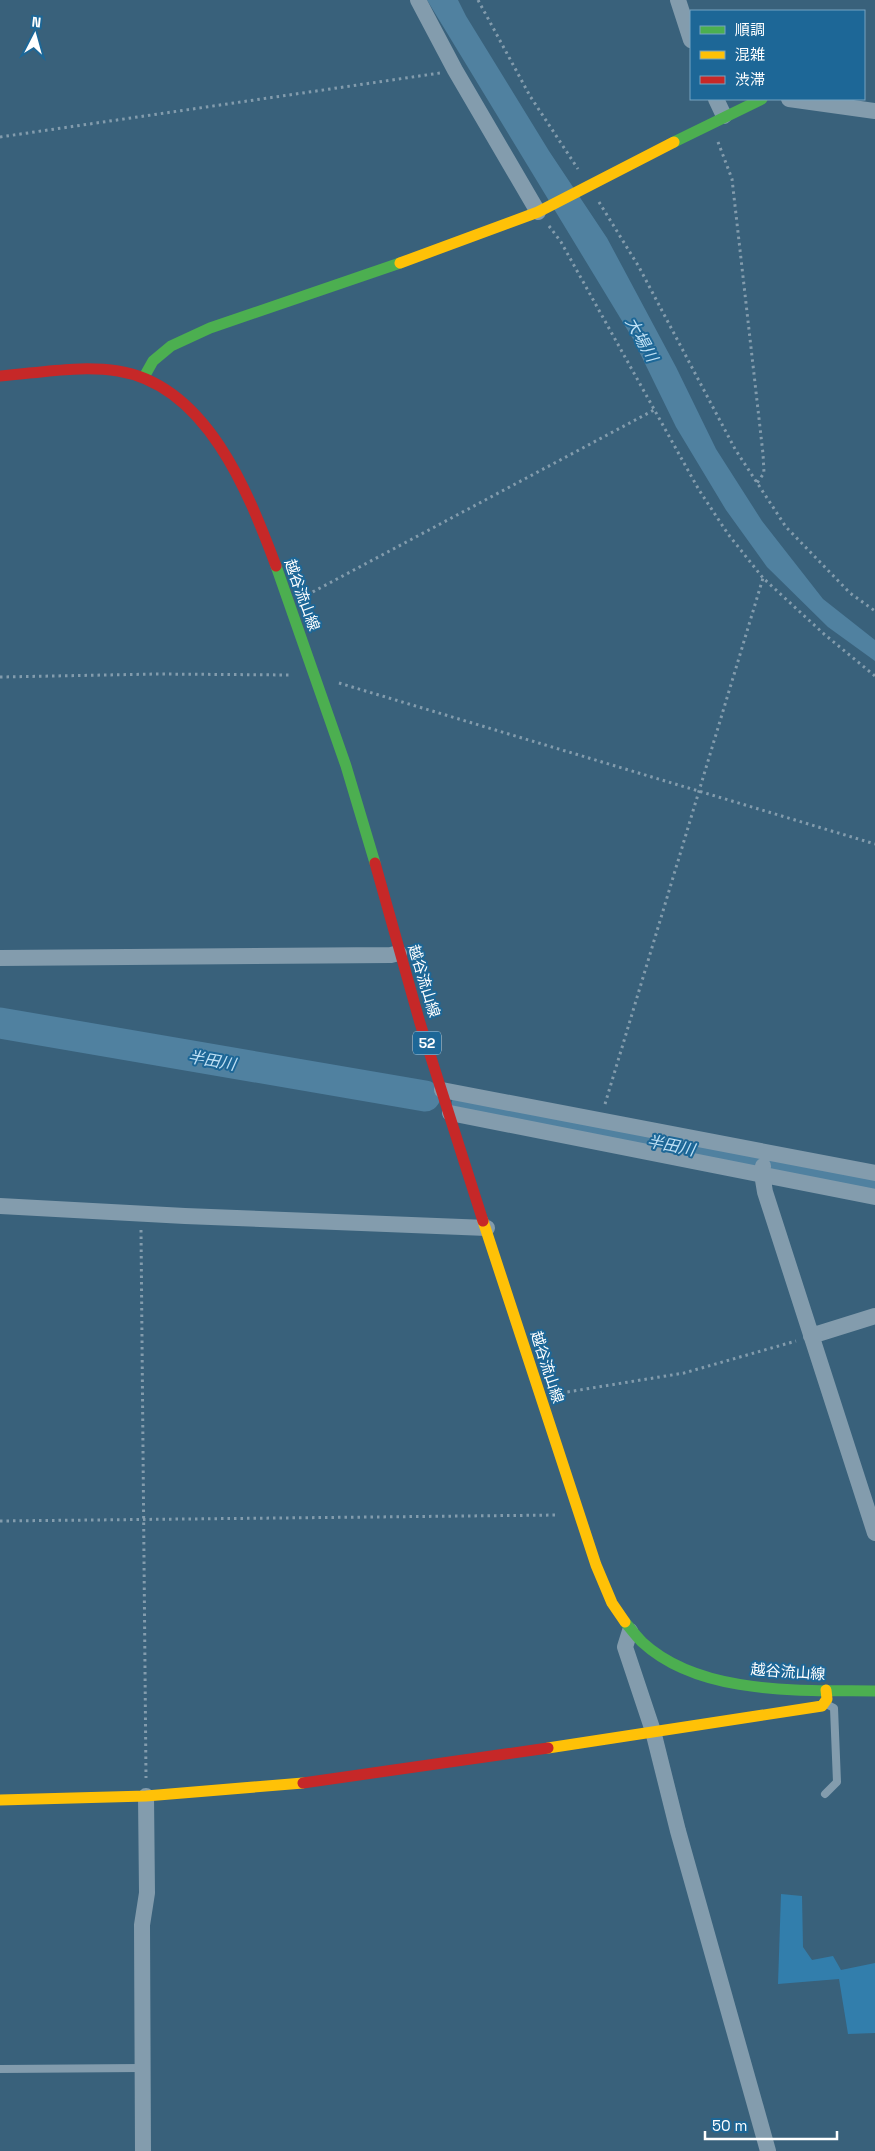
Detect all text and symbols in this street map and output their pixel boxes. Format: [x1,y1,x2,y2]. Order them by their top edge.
north arrow [10,10,60,60]
legend [690,10,865,100]
text: N [31,13,42,32]
text: 順調 [735,20,765,39]
text: 混雑 [735,45,765,64]
text: 渋滞 [735,70,765,89]
water label: 大場川 [621,313,663,367]
street label: 越谷流山線 [280,555,324,633]
street label: 越谷流山線 [404,941,445,1020]
road number: 52 [413,1032,441,1054]
water label: 半田川 [186,1046,239,1075]
water label: 半田川 [645,1131,698,1161]
street label: 越谷流山線 [527,1327,568,1405]
street label: 越谷流山線 [749,1659,826,1684]
scale bar [705,2108,838,2140]
text: 50 m [712,2116,747,2135]

